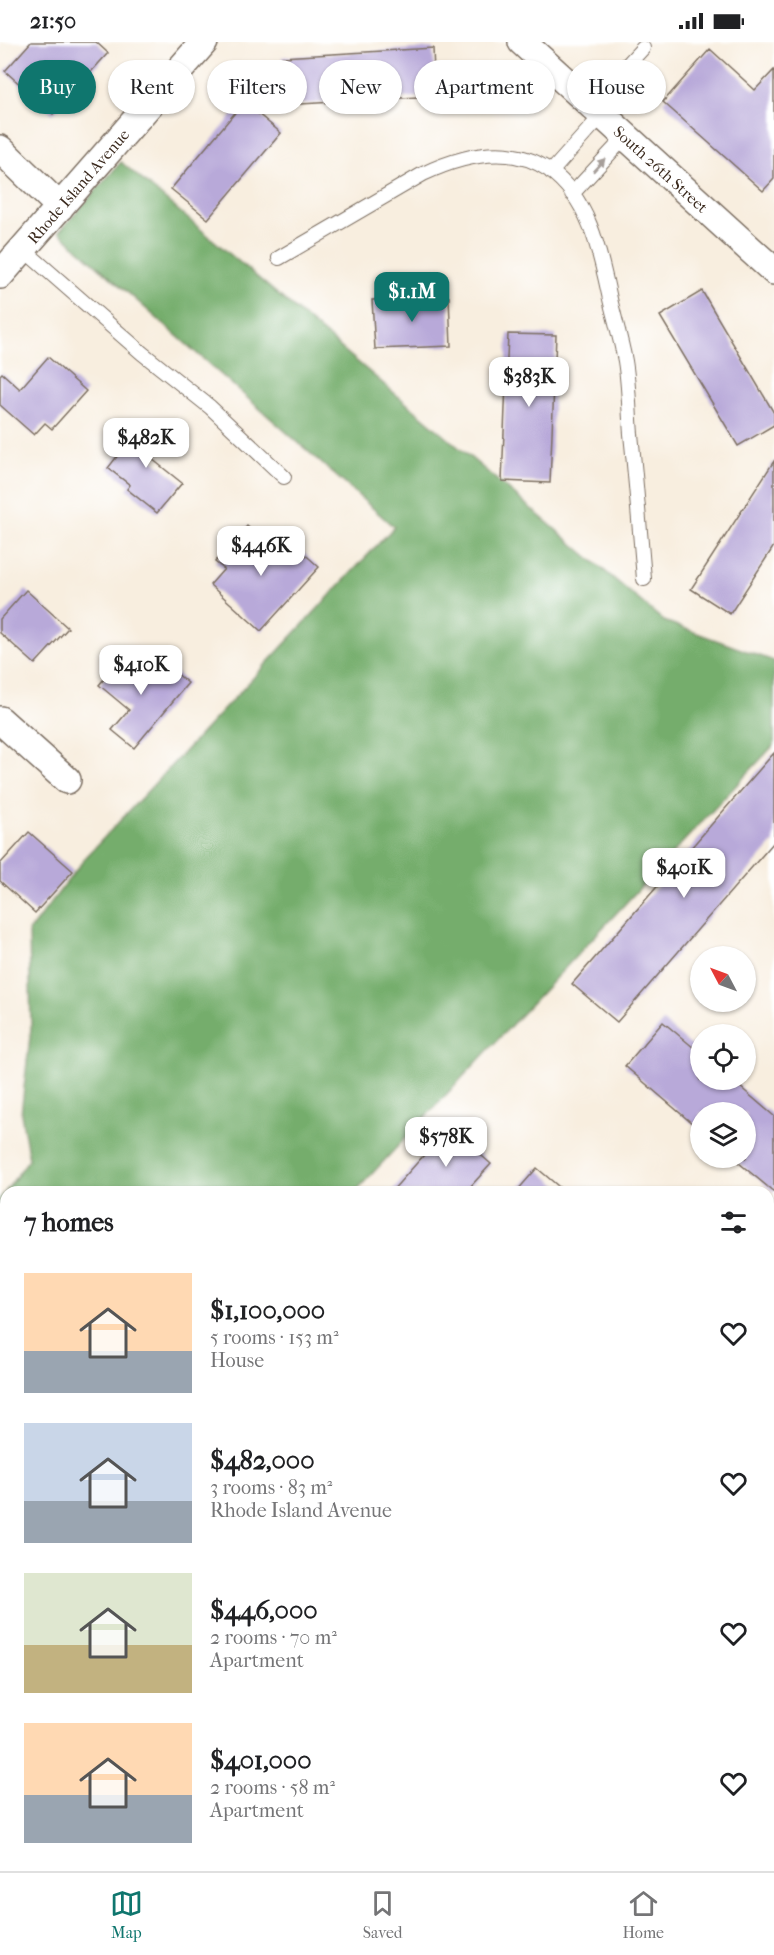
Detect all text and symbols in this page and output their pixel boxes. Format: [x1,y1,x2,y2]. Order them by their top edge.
text: 21:50 [30,8,76,34]
chip: Buy [18,60,96,114]
chip: Rent [108,60,195,114]
chip: Filters [207,60,307,114]
chip: New [319,60,402,114]
chip: Apartment [414,60,555,114]
chip: House [567,60,666,114]
street label: South 26th Street [609,122,712,217]
street label: Rhode Island Avenue [23,125,133,248]
one-way arrow [592,158,605,173]
pin: $1.1M [370,272,454,323]
text: $1.1M [388,280,436,303]
pin: $383K [487,357,571,408]
text: $383K [503,365,555,388]
pin: $482K [104,418,188,469]
text: $482K [117,426,175,449]
pin: $446K [219,526,303,577]
text: $446K [231,534,291,557]
pin: $410K [99,645,183,696]
text: $410K [113,653,169,676]
pin: $401K [642,848,726,899]
text: $401K [656,856,712,879]
north arrow [690,946,756,1012]
map controls [690,946,756,1168]
button: locate [690,1024,756,1090]
button: layers [690,1102,756,1168]
pin: $578K [404,1117,488,1168]
text: $578K [419,1125,473,1148]
icon: filters [717,1206,750,1239]
text: 7 homes [24,1207,114,1238]
text: $1,100,000 [210,1295,325,1326]
icon: home [72,1297,144,1369]
icon: heart [717,1317,750,1350]
text: 5 rooms · 153 m² [210,1326,339,1349]
text: House [210,1349,264,1372]
text: $482,000 [210,1445,315,1476]
icon: home [72,1447,144,1519]
icon: heart [717,1467,750,1500]
text: 3 rooms · 83 m² [210,1476,333,1499]
text: Rhode Island Avenue [210,1499,392,1522]
text: $446,000 [210,1595,318,1626]
icon: home [72,1597,144,1669]
icon: heart [717,1617,750,1650]
text: 2 rooms · 70 m² [210,1626,337,1649]
text: Apartment [210,1649,304,1672]
text: $401,000 [210,1745,312,1776]
icon: home [72,1747,144,1819]
icon: heart [717,1767,750,1800]
text: 2 rooms · 58 m² [210,1776,335,1799]
text: Apartment [210,1799,304,1822]
tab: Map [110,1887,143,1942]
tab: Saved [363,1887,403,1942]
tab: Home [622,1887,664,1942]

